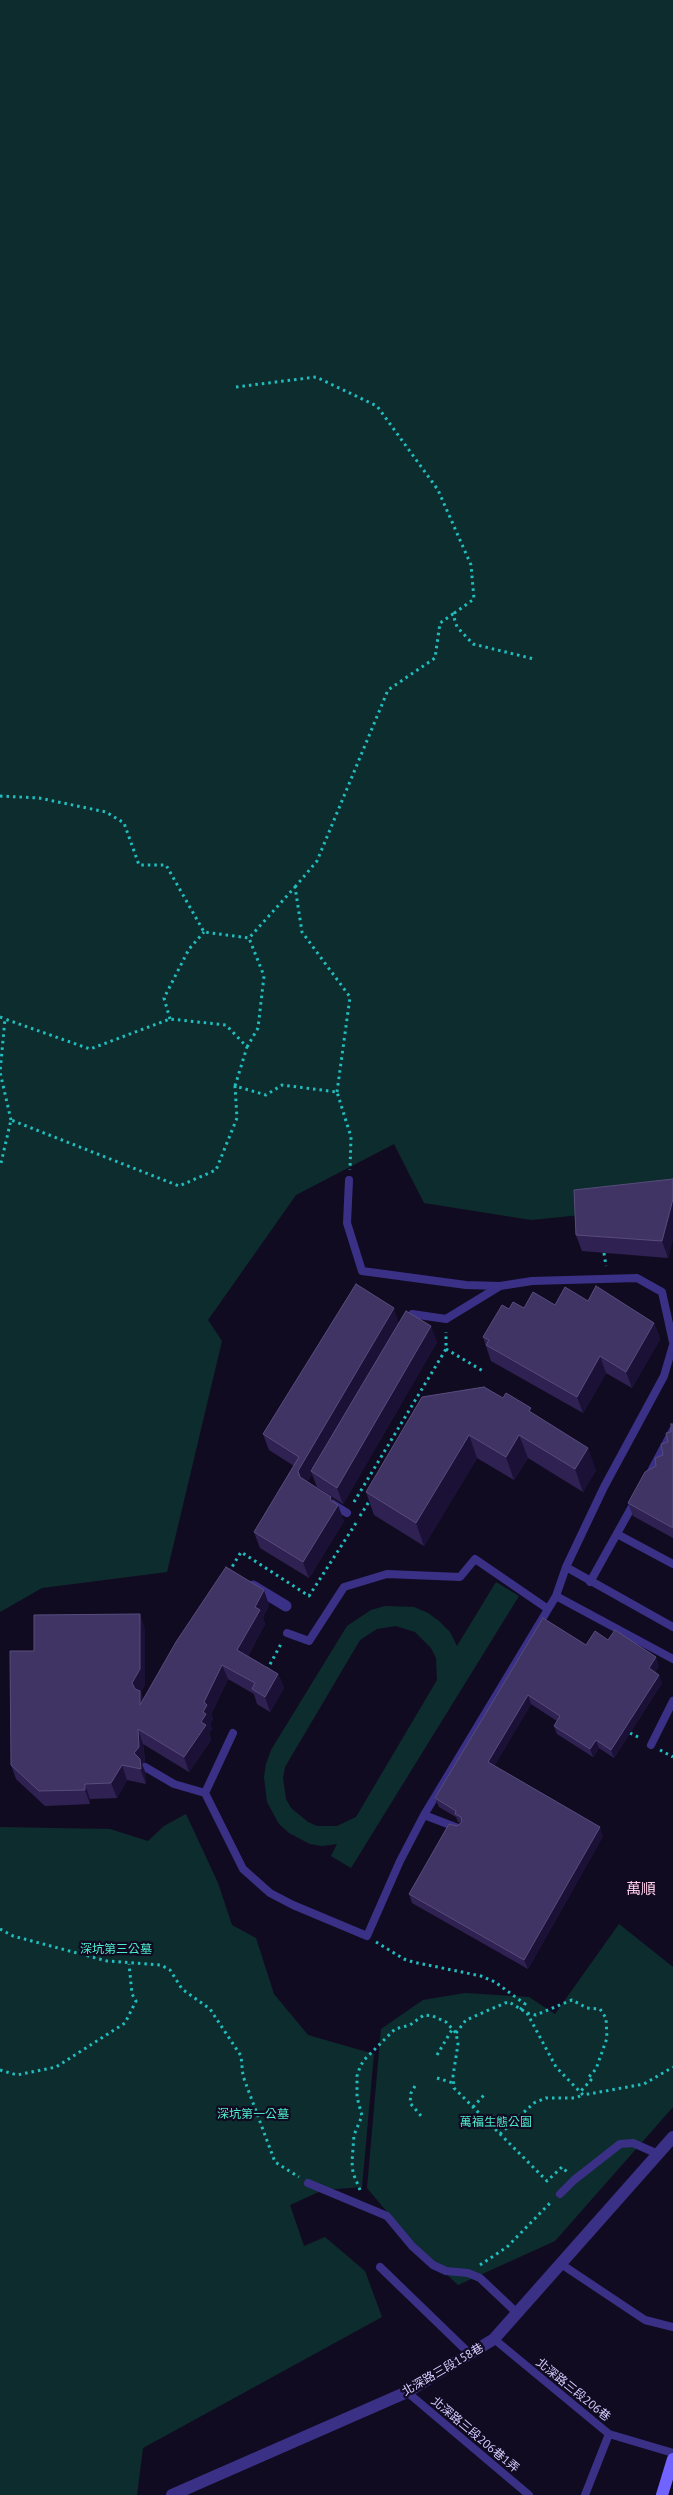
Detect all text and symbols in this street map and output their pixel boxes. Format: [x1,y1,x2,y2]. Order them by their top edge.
district label: 萬順 [626,1881,656,1899]
park label: 深坑第三公墓 [80,1943,152,1957]
park label: 深坑第一公墓 [217,2108,289,2122]
park label: 萬福生態公園 [460,2116,532,2130]
street label: 北深路三段158巷 [400,2341,486,2399]
street label: 北深路三段206巷 [533,2356,613,2424]
street label: 北深路三段206巷1弄 [428,2394,522,2476]

